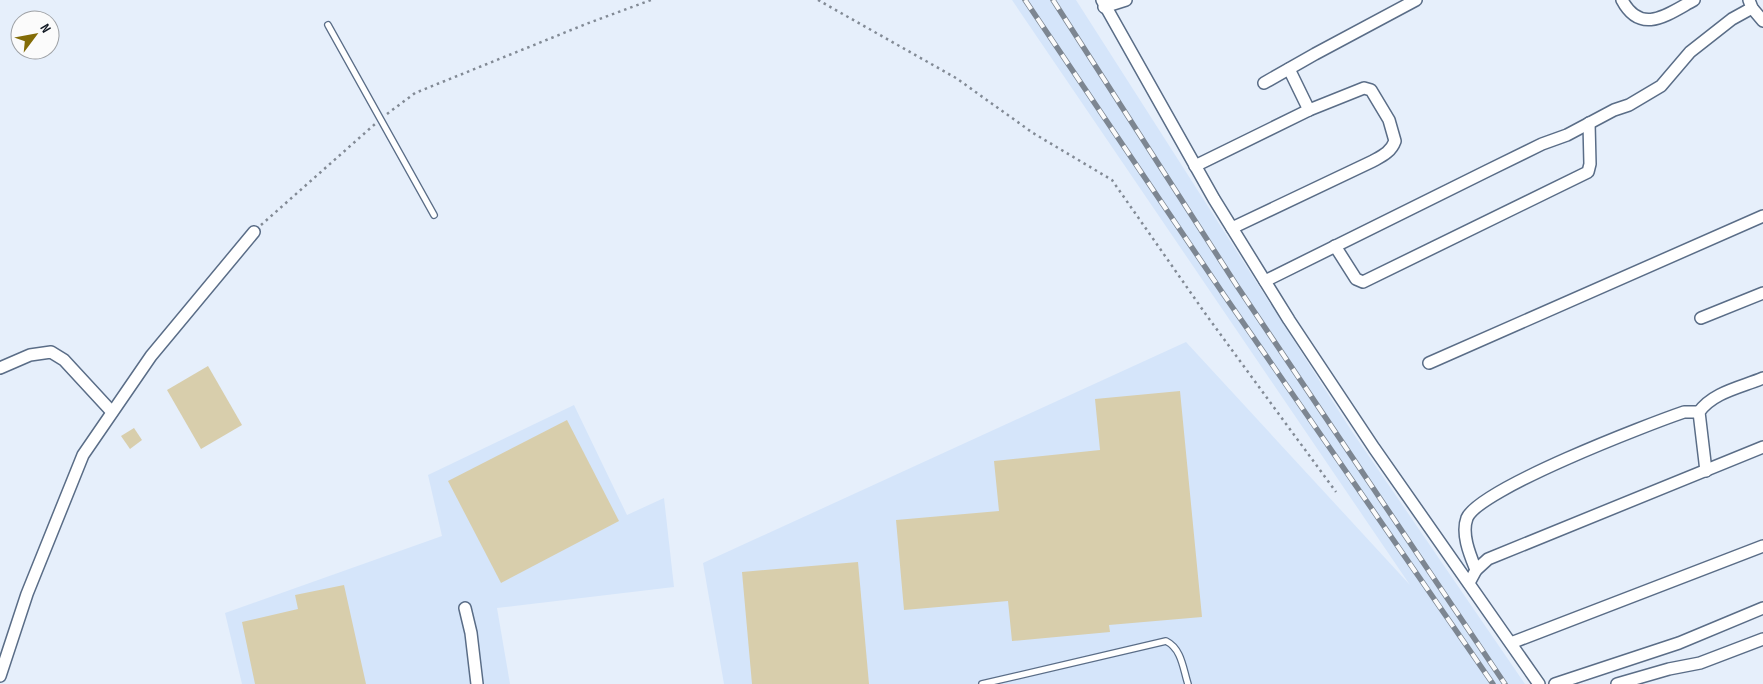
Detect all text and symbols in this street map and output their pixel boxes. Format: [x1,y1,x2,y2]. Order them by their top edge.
north arrow [10,10,60,60]
text: N [36,21,55,36]

